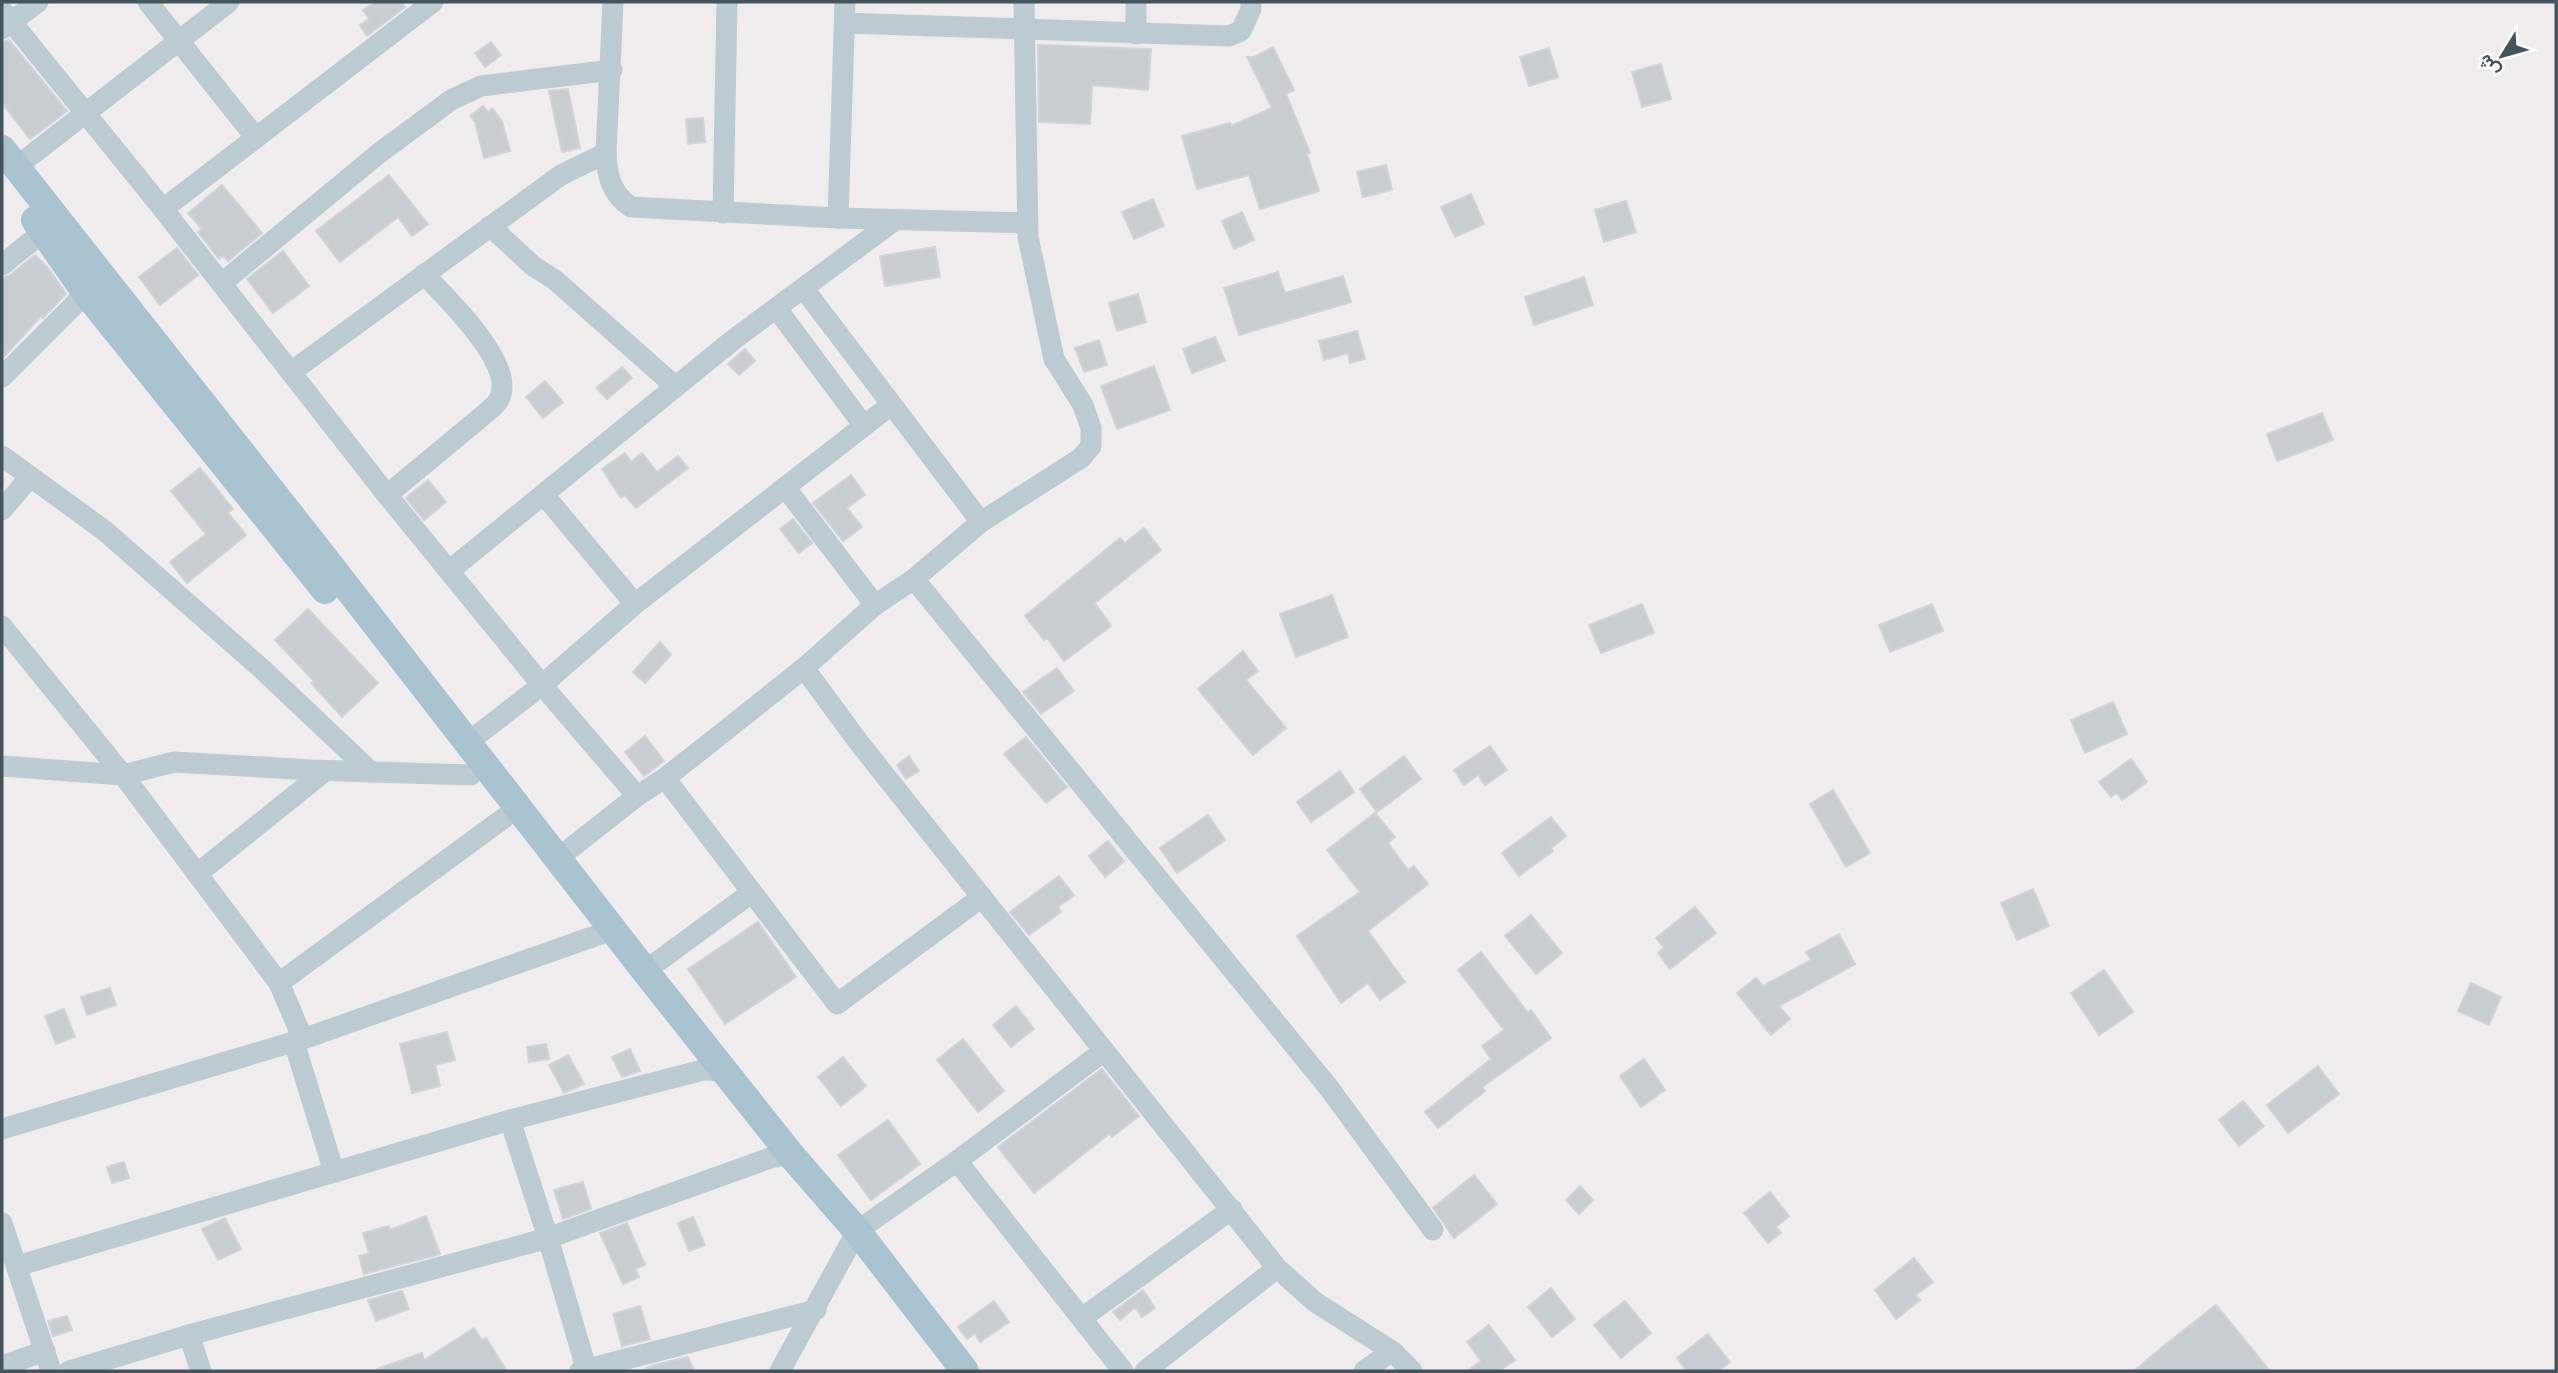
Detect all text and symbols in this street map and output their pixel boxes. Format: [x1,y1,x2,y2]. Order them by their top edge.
north arrow [2467,21,2537,91]
text: ش [2469,49,2506,84]

